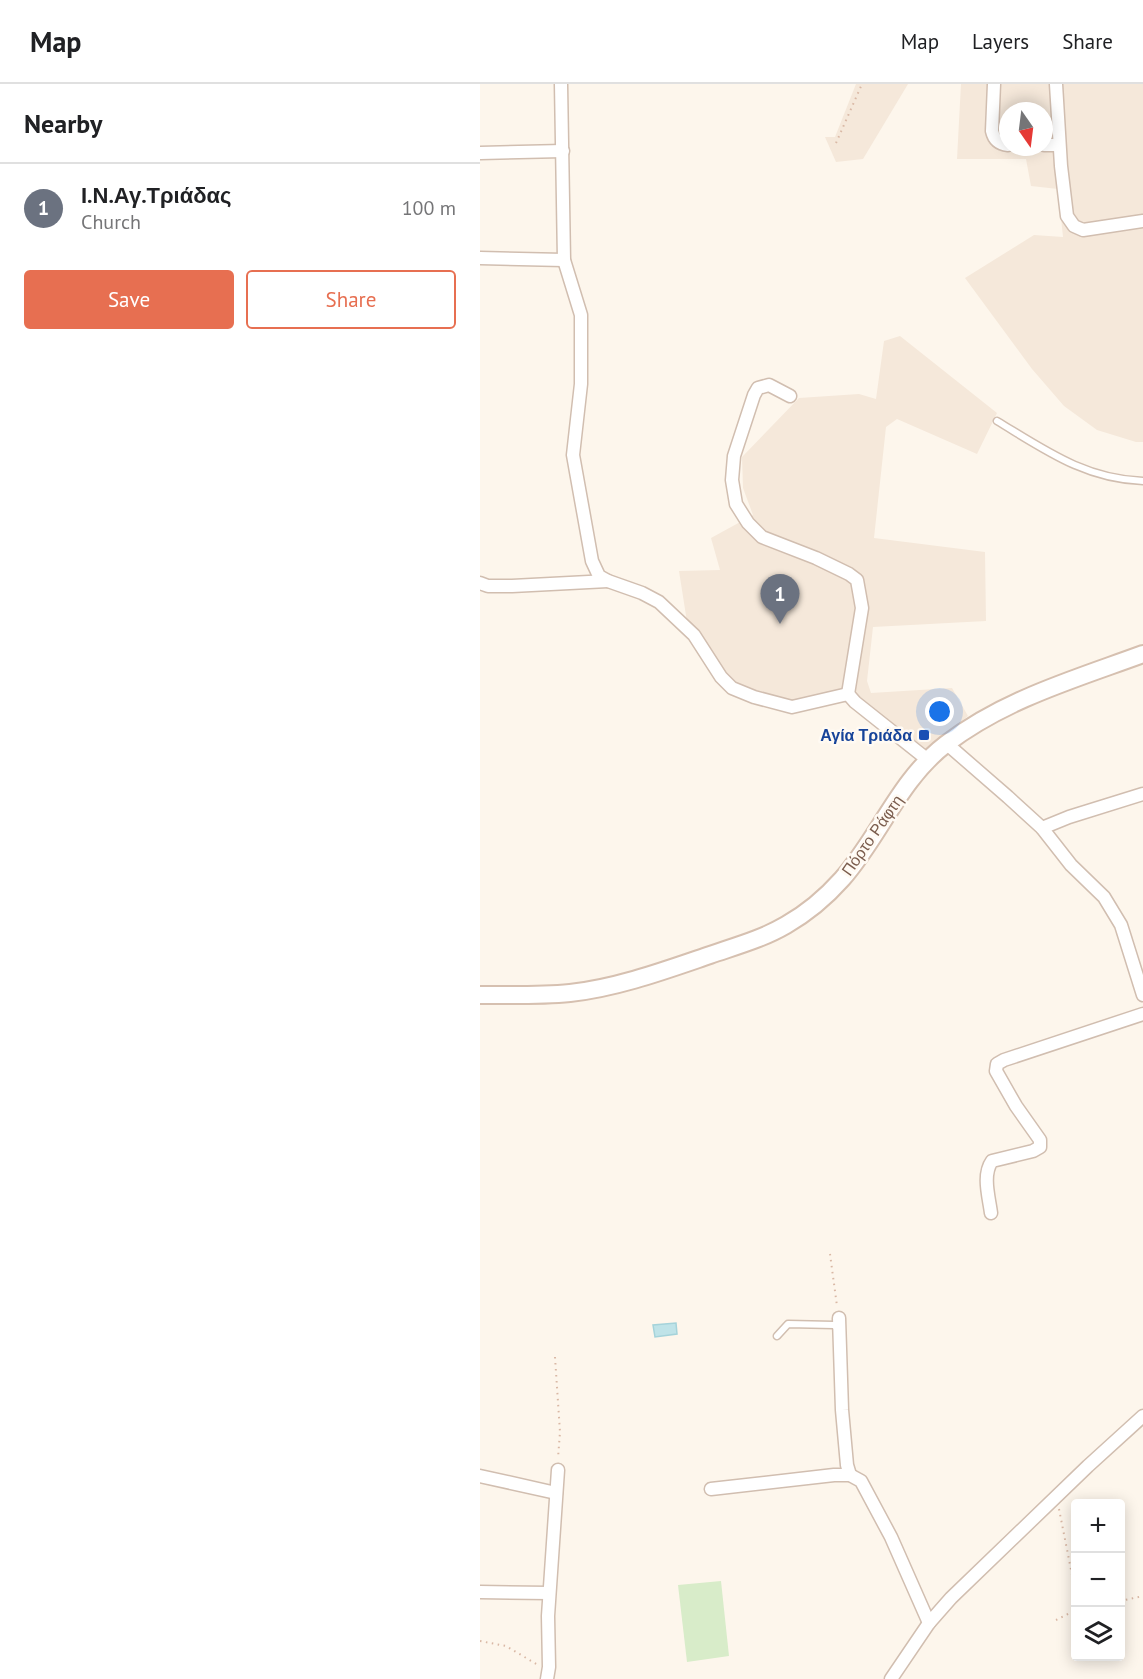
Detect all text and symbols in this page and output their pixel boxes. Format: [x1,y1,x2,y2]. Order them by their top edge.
text: Map [30,23,81,60]
text: Map [901,28,939,55]
text: Layers [972,28,1029,55]
text: Share [1062,28,1113,55]
north arrow [999,102,1053,156]
text: Nearby [24,107,102,140]
text: Ι.Ν.Αγ.Τριάδας [81,181,232,209]
text: 1 [38,195,49,221]
text: 100 m [402,195,456,221]
text: Church [81,209,141,235]
button: Save [24,270,234,329]
button: Share [246,270,456,329]
pin: 1 [760,574,800,624]
your location [925,697,954,726]
place label: Αγία Τριάδα [820,725,912,745]
marker: Αγία Τριάδα [917,728,931,742]
street label: Πόρτο Ράφτη [837,791,907,879]
map controls [1071,1499,1125,1661]
button: + [1071,1499,1125,1553]
button: − [1071,1553,1125,1607]
button: layers [1071,1607,1125,1661]

